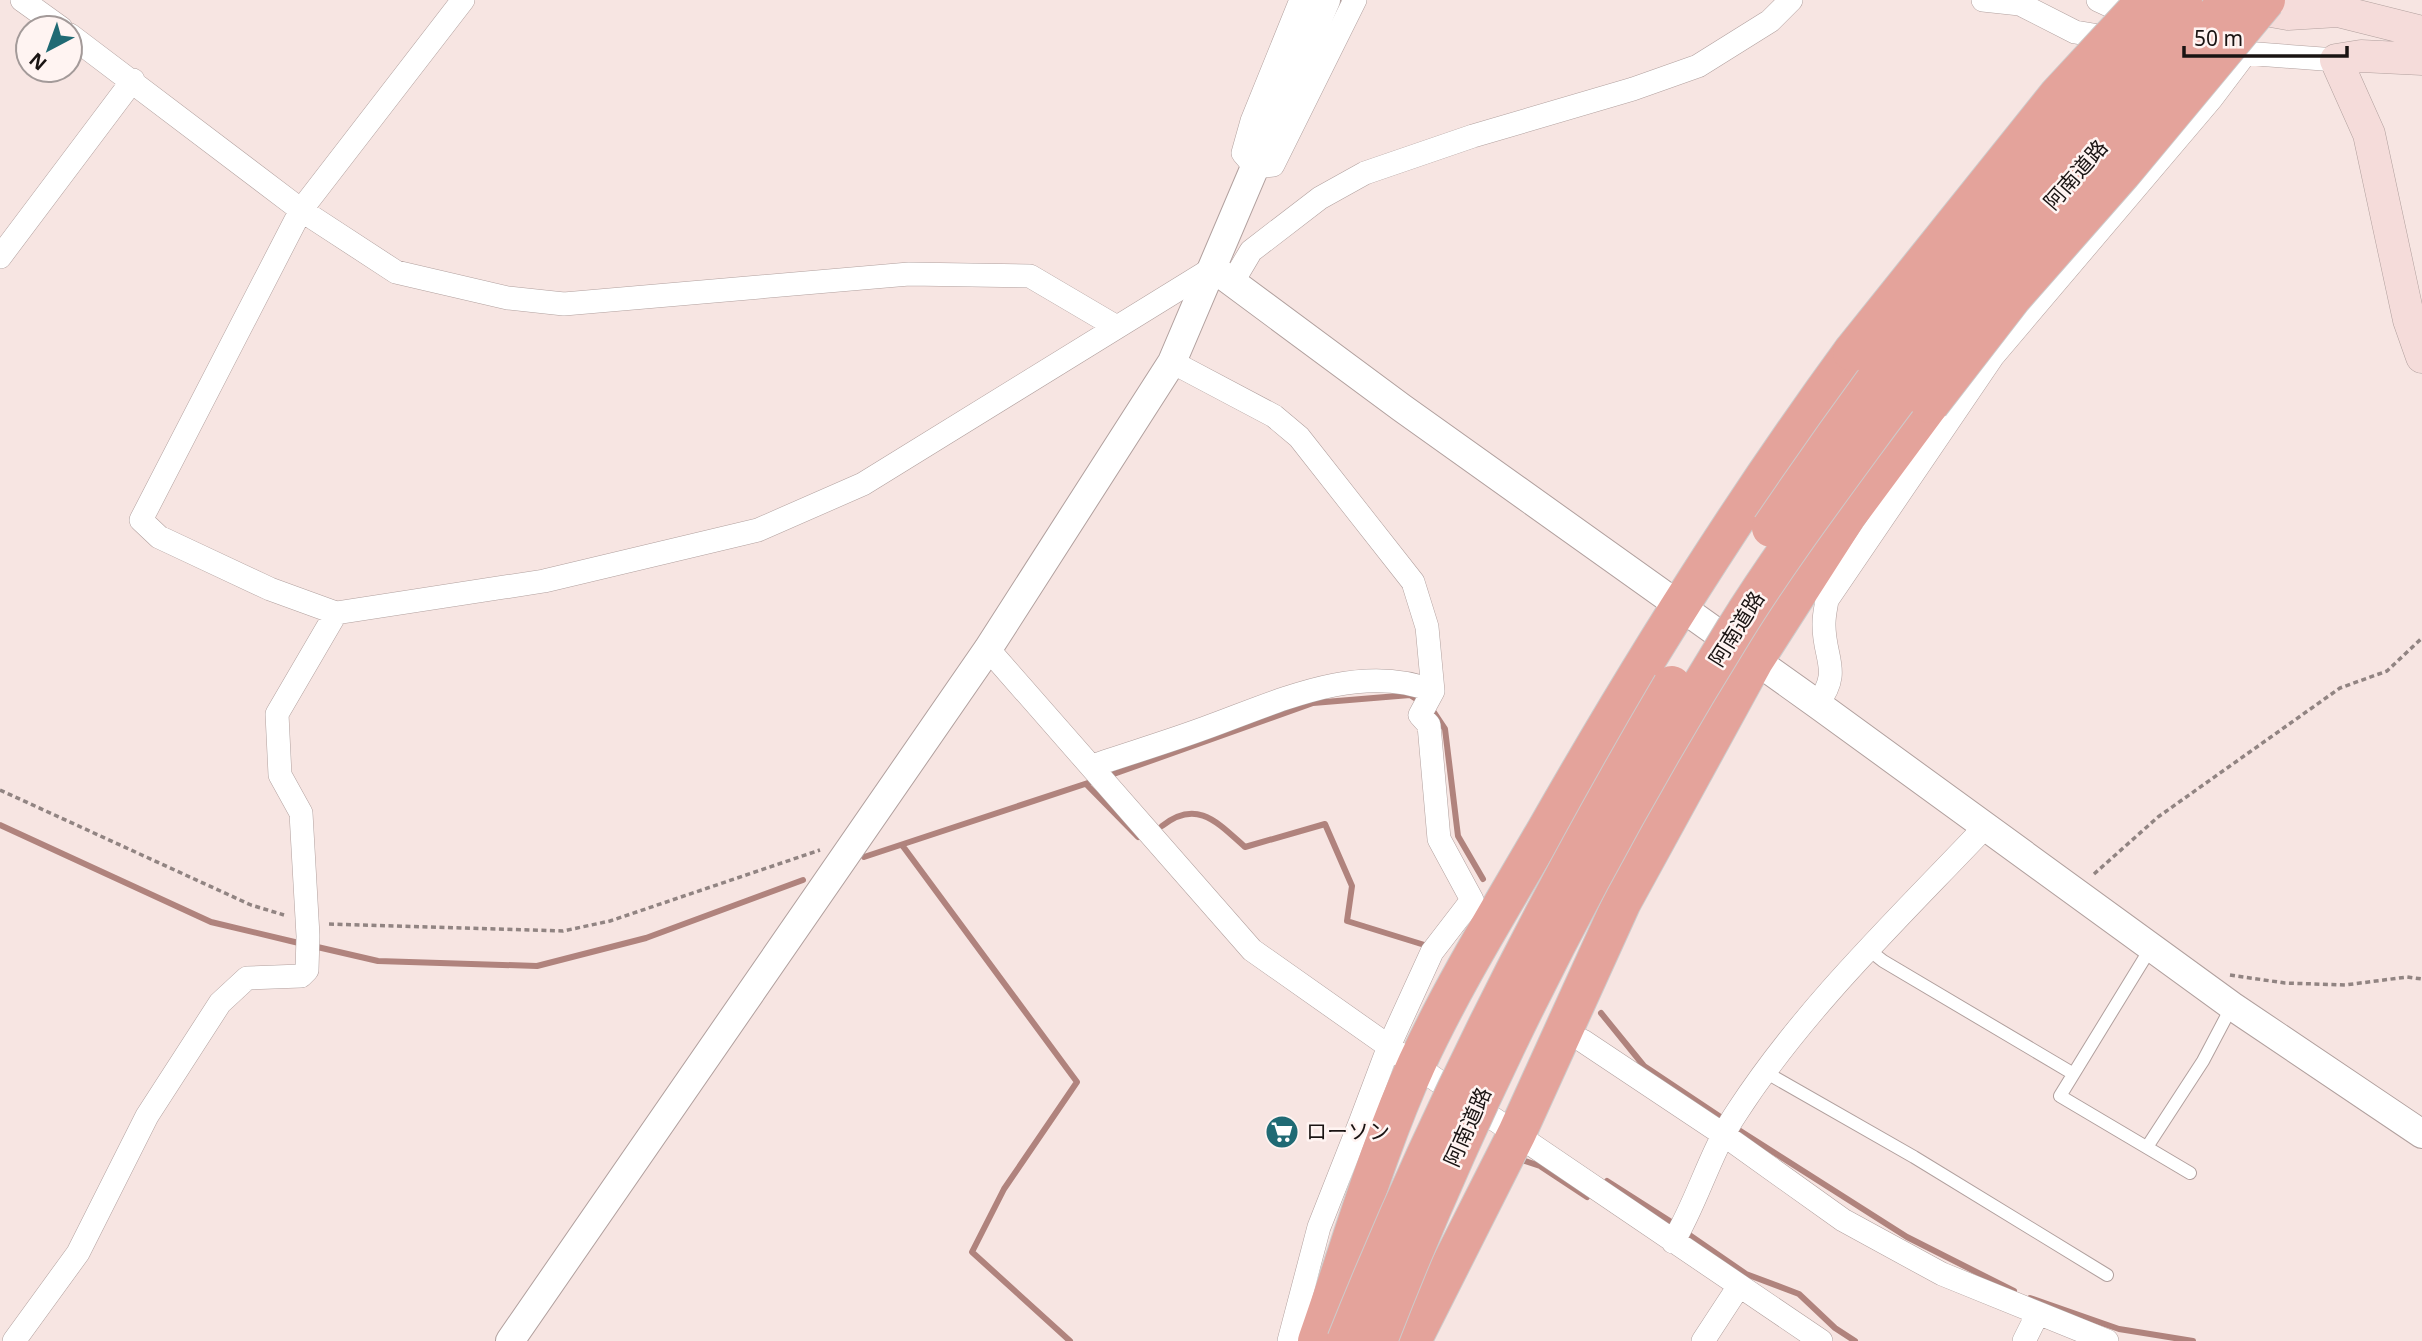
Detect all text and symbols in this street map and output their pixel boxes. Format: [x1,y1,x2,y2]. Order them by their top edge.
north arrow [14,14,84,84]
scale bar [2184,14,2347,58]
text: 50 m [2194,24,2243,52]
text: N [23,47,52,77]
street label: 阿南道路 [2037,133,2113,215]
street label: 阿南道路 [1702,585,1770,672]
street label: 阿南道路 [1437,1083,1497,1171]
supermarket icon: ローソン [1263,1113,1301,1151]
place label: ローソン [1306,1117,1390,1145]

